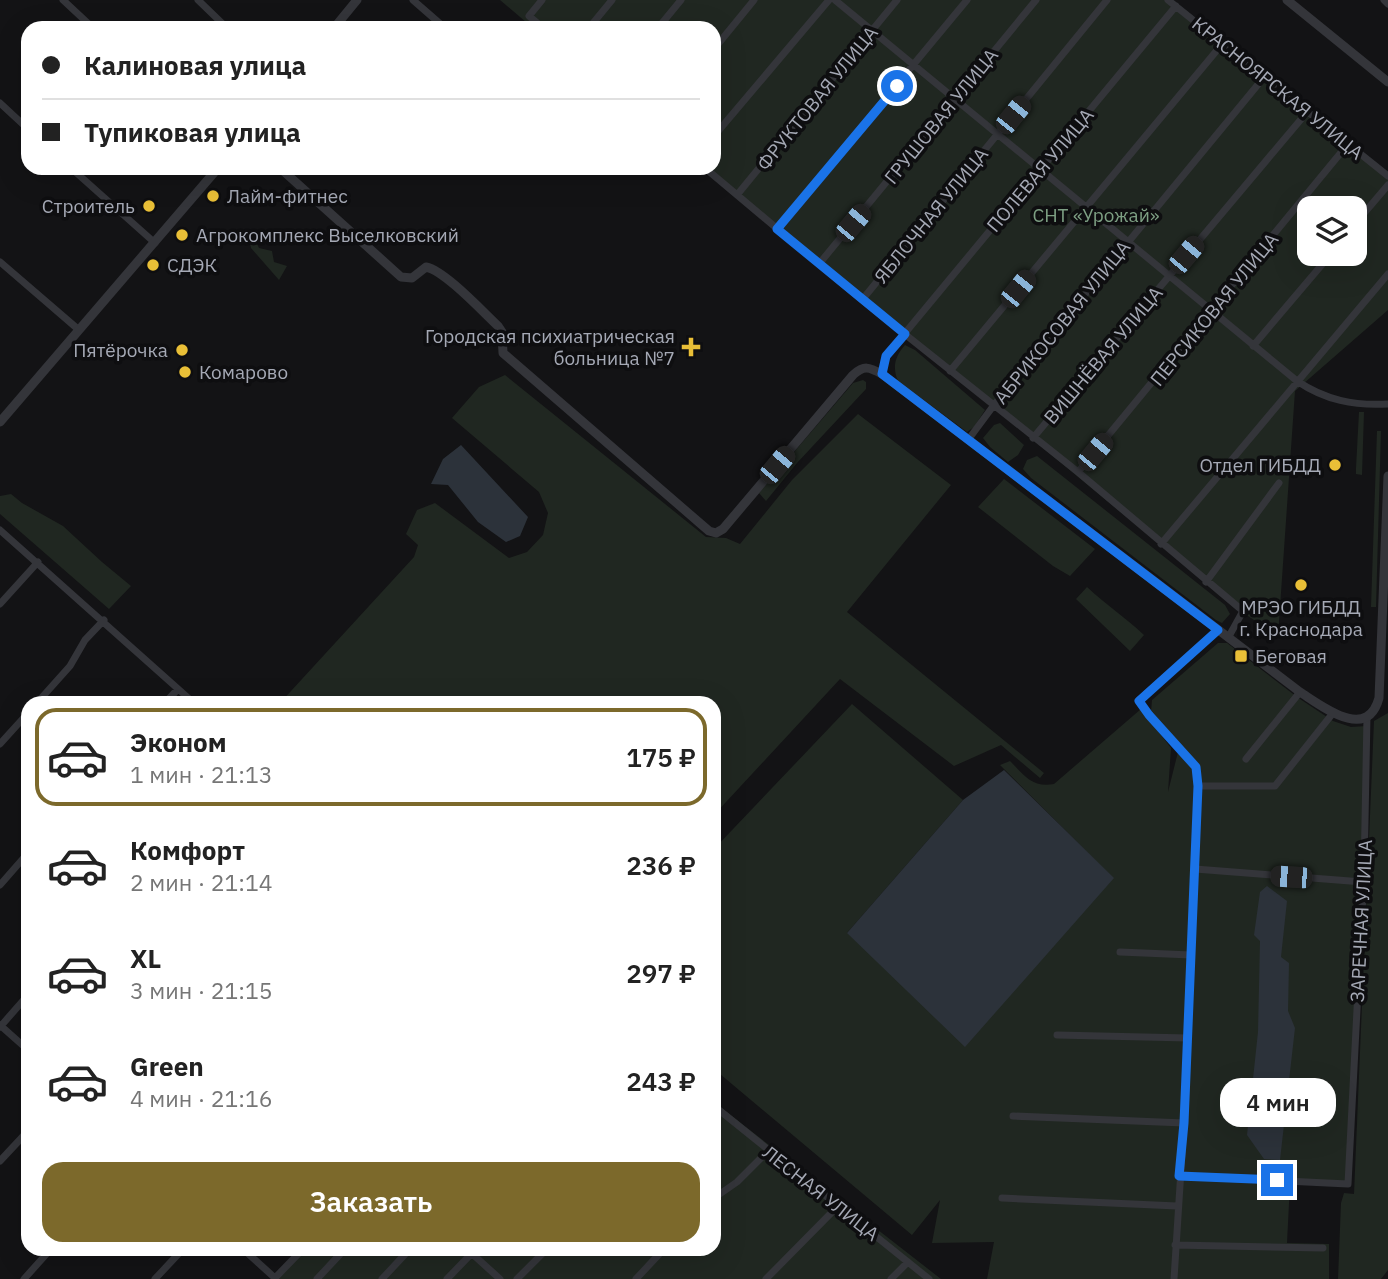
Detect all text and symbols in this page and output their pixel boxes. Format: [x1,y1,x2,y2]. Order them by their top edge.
street label: КРАСНОЯРСКАЯ УЛИЦА [1187,11,1369,165]
street label: ФРУКТОВАЯ УЛИЦА [751,21,883,175]
street label: ГРУШОВАЯ УЛИЦА [879,43,1003,189]
text: Калиновая улица [84,48,306,82]
route start [881,70,913,102]
car [992,92,1035,138]
street label: ПОЛЕВАЯ УЛИЦА [981,103,1099,237]
text: Тупиковая улица [84,115,301,149]
street label: ЯБЛОЧНАЯ УЛИЦА [869,142,993,288]
place label: Лайм-фитнес [227,184,348,208]
marker: Лайм-фитнес [205,188,221,204]
place label: Строитель [42,194,135,218]
map controls [1297,196,1367,266]
button: layers [1297,196,1367,266]
marker: Строитель [141,198,157,214]
car [832,200,875,246]
park label: СНТ «Урожай» [1032,203,1160,227]
place label: Агрокомплекс Выселковский [196,223,459,247]
marker: Агрокомплекс Выселковский [174,227,190,243]
street label: ПЕРСИКОВАЯ УЛИЦА [1145,227,1283,391]
car [1165,232,1208,278]
street label: АБРИКОСОВАЯ УЛИЦА [989,235,1135,409]
place label: СДЭК [167,253,217,277]
marker: СДЭК [145,257,161,273]
car [997,266,1040,312]
street label: ВИШНЁВАЯ УЛИЦА [1038,281,1168,429]
place label: Городская психиатрическая больница №7 [425,324,675,370]
marker: Городская психиатрическая больница №7 [681,337,701,357]
place label: Пятёрочка [73,338,168,362]
marker: Пятёрочка [174,342,190,358]
place label: Комарово [199,360,288,384]
marker: Комарово [177,364,193,380]
car [1074,429,1117,475]
car [756,442,799,488]
place label: Отдел ГИБДД [1199,453,1321,477]
marker: Отдел ГИБДД [1327,457,1343,473]
marker: МРЭО ГИБДД г. Краснодара [1293,577,1309,593]
place label: МРЭО ГИБДД г. Краснодара [1239,595,1363,641]
place label: Беговая [1255,644,1327,668]
marker: Беговая [1233,648,1249,664]
text: Эконом [130,725,227,759]
icon: car [46,726,109,789]
text: 175 ₽ [626,740,696,774]
text: 1 мин · 21:13 [130,759,273,789]
text: Комфорт [130,833,245,867]
icon: car [46,834,109,897]
street label: ЗАРЕЧНАЯ УЛИЦА [1345,839,1377,1003]
text: 236 ₽ [626,848,696,882]
car [1270,865,1313,889]
text: 2 мин · 21:14 [130,867,273,897]
text: XL [130,941,161,975]
icon: car [46,942,109,1005]
text: 297 ₽ [626,956,696,990]
text: 3 мин · 21:15 [130,975,273,1005]
text: Green [130,1049,204,1083]
icon: car [46,1050,109,1113]
text: 243 ₽ [626,1064,696,1098]
callout: 4 мин [1219,1078,1335,1128]
text: 4 мин · 21:16 [130,1083,273,1113]
text: 4 мин [1246,1087,1310,1117]
street label: ЛЕСНАЯ УЛИЦА [758,1140,884,1246]
button: Заказать [42,1162,700,1242]
route end [1261,1164,1293,1196]

